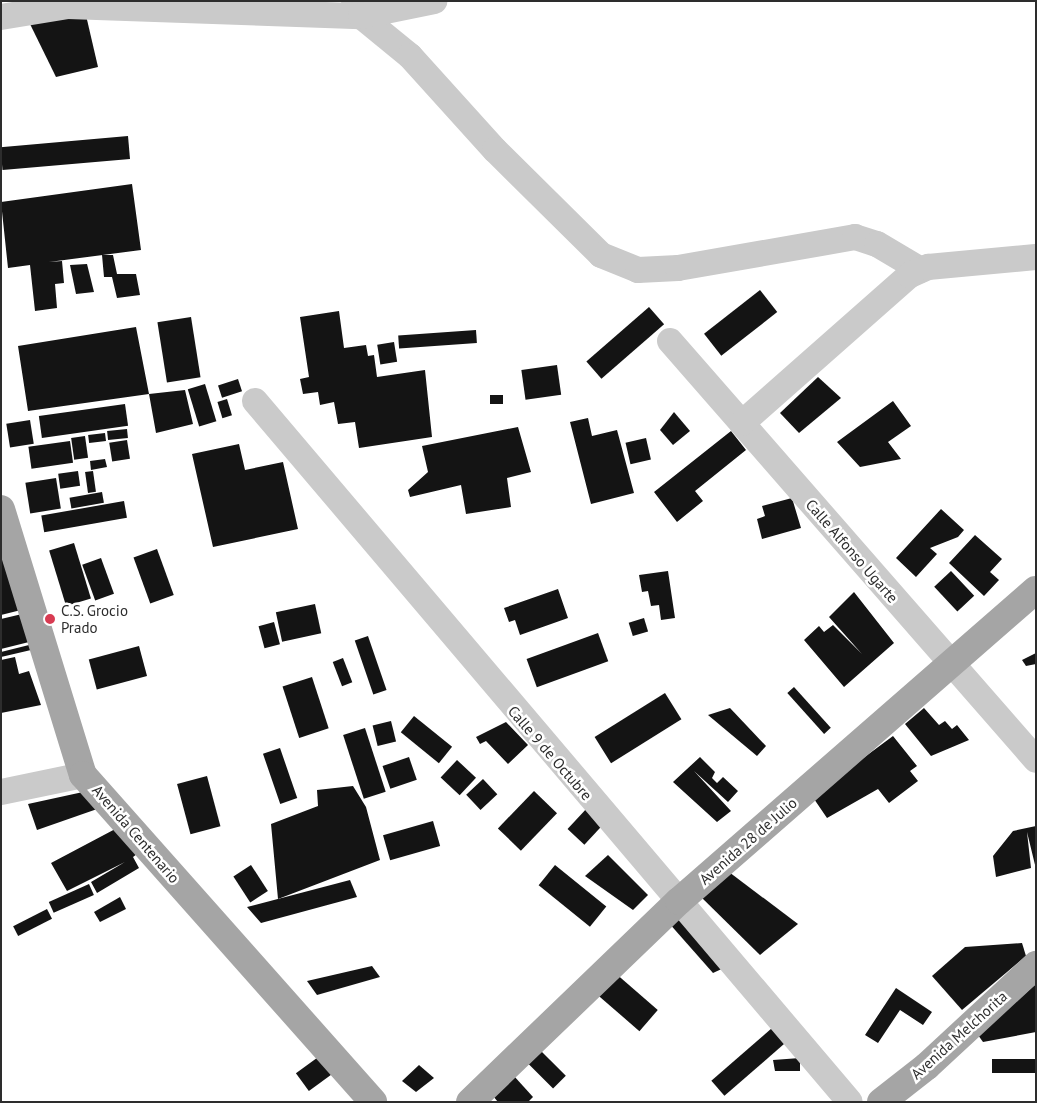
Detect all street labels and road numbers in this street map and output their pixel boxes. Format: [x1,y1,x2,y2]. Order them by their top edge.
street label: Calle Alfonso Ugarte [802,495,902,607]
street label: Calle 9 de Octubre [504,702,596,804]
street label: Avenida Centenario [89,781,183,887]
street label: Avenida 28 de Julio [695,794,801,888]
street label: Avenida Melchorita [907,987,1011,1083]

